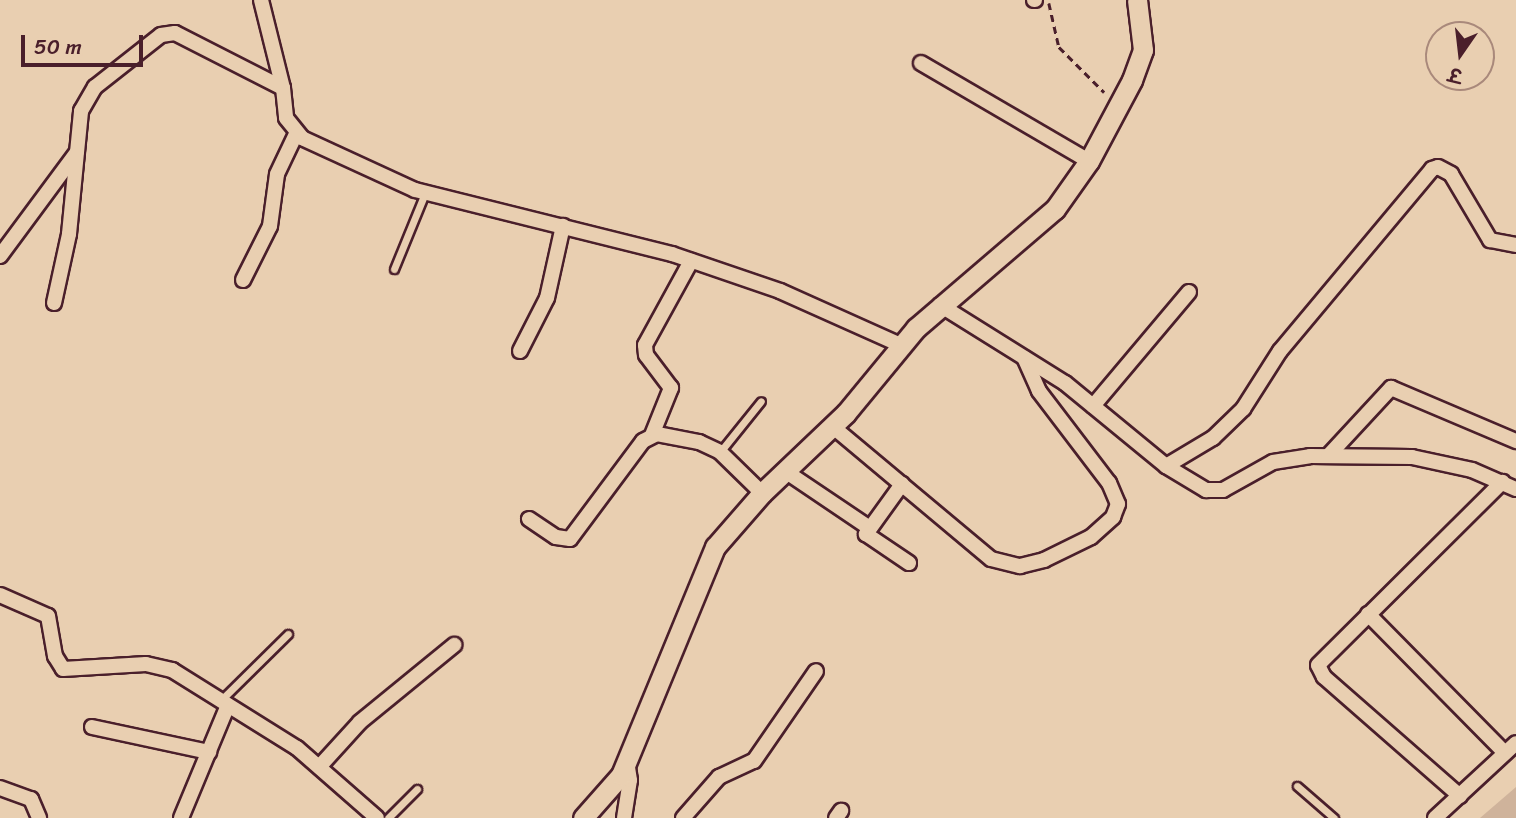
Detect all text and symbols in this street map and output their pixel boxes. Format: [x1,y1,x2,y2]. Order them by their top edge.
scale bar [24,21,147,65]
north arrow [1425,21,1495,91]
text: 50 m [34,28,82,66]
text: उ [1445,57,1465,92]

